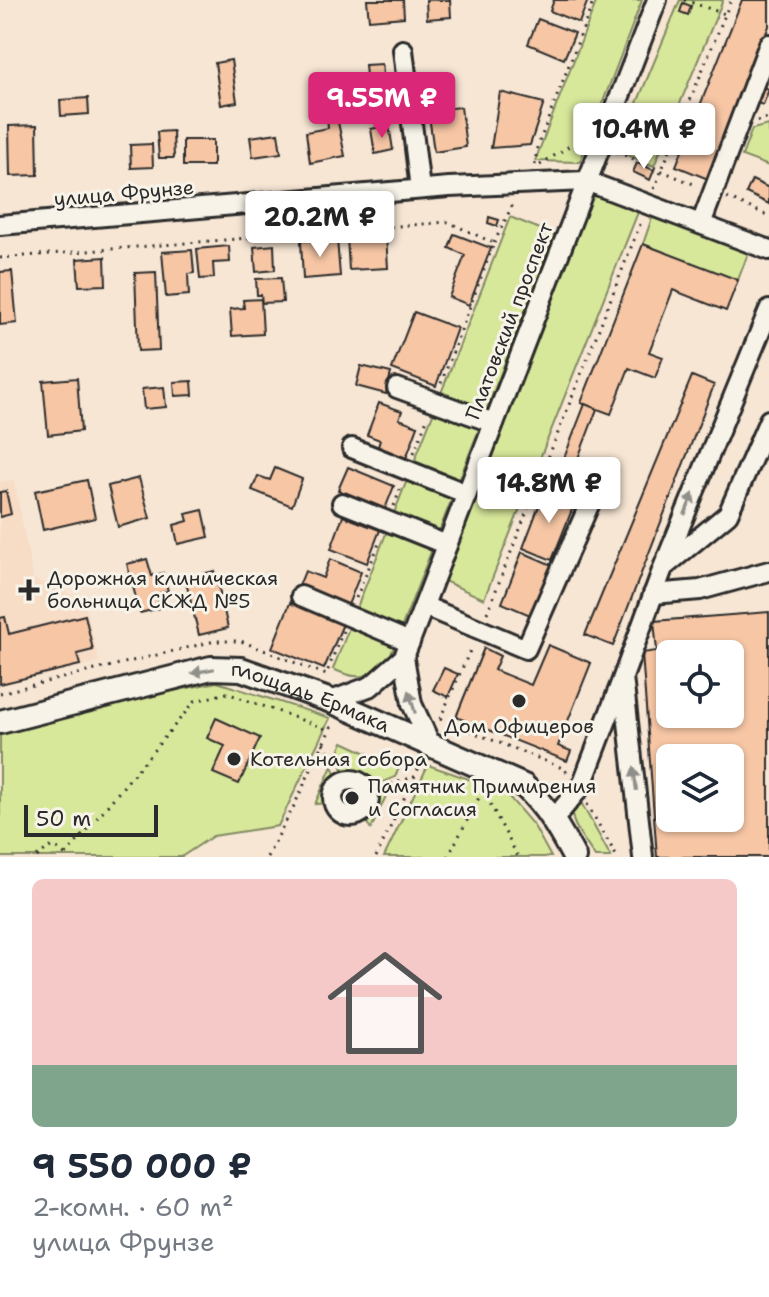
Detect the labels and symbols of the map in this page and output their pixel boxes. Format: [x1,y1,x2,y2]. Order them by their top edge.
pin: 9.55M ₽ [308,72,456,140]
pin: 10.4M ₽ [570,103,718,171]
street label: улица Фрунзе [53,174,195,212]
pin: 20.2M ₽ [246,191,394,259]
street label: Платовский проспект [459,218,559,423]
pin: 14.8M ₽ [475,457,623,525]
one-way arrow [683,492,696,516]
place label: Дорожная клиническая больница СКЖД №5 [47,565,278,614]
marker: Дорожная клиническая больница СКЖД №5 [18,579,40,601]
street label: площадь Ермака [230,656,394,739]
one-way arrow [191,665,216,678]
one-way arrow [405,689,418,713]
marker: Дом Офицеров [510,692,528,710]
place label: Дом Офицеров [444,713,594,739]
place label: Котельная собора [250,746,428,772]
marker: Котельная собора [225,750,243,768]
one-way arrow [628,767,641,792]
place label: Памятник Примирения и Cогласия [368,773,597,822]
marker: Памятник Примирения и Cогласия [343,789,361,807]
scale bar [24,801,158,837]

